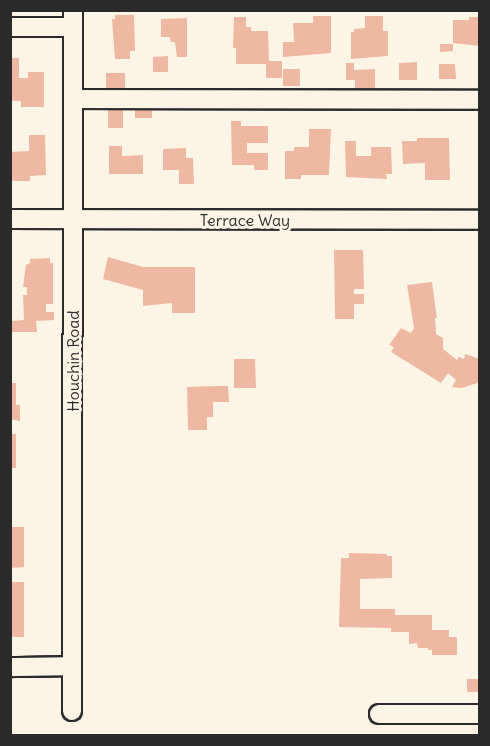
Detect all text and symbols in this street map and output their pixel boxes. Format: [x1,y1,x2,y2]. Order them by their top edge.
street label: Terrace Way [200,210,290,230]
street label: Houchin Road [63,310,83,412]

